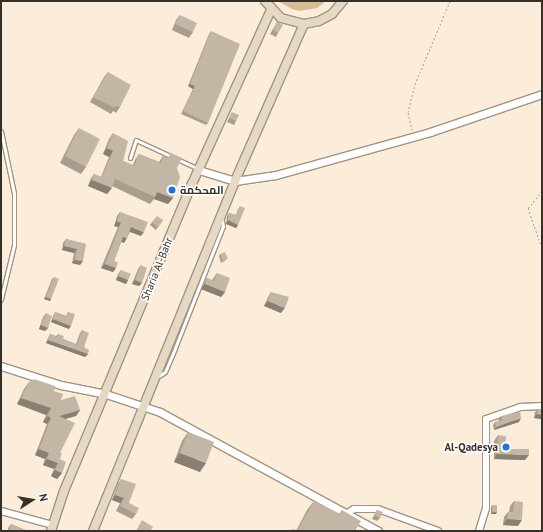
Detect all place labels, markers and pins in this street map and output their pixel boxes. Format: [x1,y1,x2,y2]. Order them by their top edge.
place label: المحكمة [180,183,224,197]
marker: المحكمة [167,185,177,195]
place label: Al-Qadesya [444,440,498,454]
marker: Al-Qadesya [501,442,511,452]

